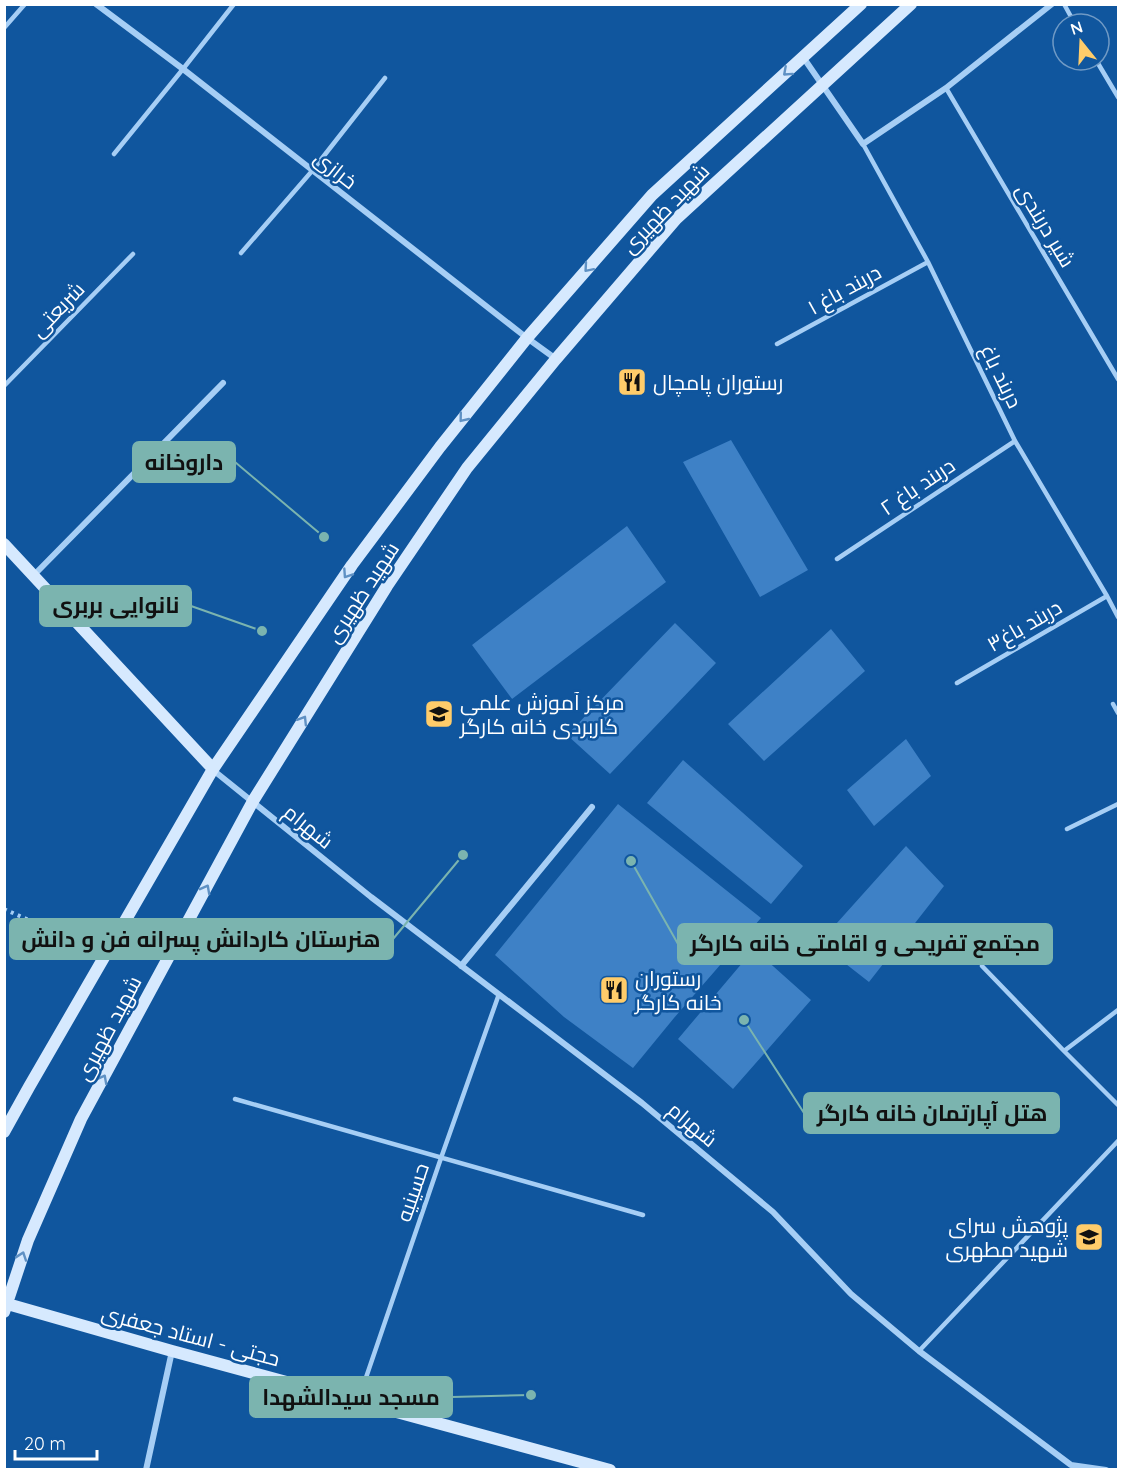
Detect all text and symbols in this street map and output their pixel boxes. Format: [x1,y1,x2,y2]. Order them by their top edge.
north arrow [1051,12,1111,72]
text: N [1068,16,1085,39]
one-way arrow [783,65,794,76]
street label: خرازی [308,144,363,195]
street label: شهید ظهیری [616,158,715,259]
street label: شیر دربندی [1010,178,1081,272]
street label: دربند باغ ۱ [803,258,886,322]
one-way arrow [585,261,596,272]
street label: شریعتی [24,276,90,343]
street label: دربند باغ [974,340,1029,413]
restaurant icon: رستوران پامچال [616,366,648,398]
place label: رستوران پامچال [653,369,783,397]
one-way arrow [460,411,471,422]
callout: داروخانه [133,442,235,482]
text: داروخانه [145,448,223,476]
street label: دربند باغ ۲ [875,452,960,522]
street label: شهید ظهیری [320,537,405,648]
one-way arrow [343,567,354,578]
callout: نانوایی بربری [40,586,191,626]
text: نانوایی بربری [53,591,179,619]
street label: دربند باغ۳ [982,593,1067,658]
place label: مرکز آموزش علمی کاربردی خانه کارگر [459,689,625,740]
school or university icon: مرکز آموزش علمی کاربردی خانه کارگر [423,698,455,730]
one-way arrow [296,716,308,726]
street label: شهرام [278,798,339,855]
one-way arrow [199,884,210,895]
callout: هنرستان کاردانش پسرانه فن و دانش [10,919,393,959]
callout: مجتمع تفریحی و اقامتی خانه کارگر [678,924,1052,964]
text: هنرستان کاردانش پسرانه فن و دانش [22,925,380,955]
text: مجتمع تفریحی و اقامتی خانه کارگر [689,929,1040,958]
place label: رستوران خانه کارگر [634,965,722,1015]
street label: شهید ظهیری [69,971,147,1085]
restaurant icon: رستوران خانه کارگر [598,974,630,1006]
one-way arrow [96,1075,107,1085]
callout: هتل آپارتمان خانه کارگر [804,1093,1059,1133]
street label: شهرام [662,1096,723,1154]
text: هتل آپارتمان خانه کارگر [816,1099,1047,1129]
street label: حسینیه [390,1159,434,1225]
place label: پژوهش سرای شهید مطهری [945,1212,1068,1263]
school or university icon: پژوهش سرای شهید مطهری [1073,1221,1105,1253]
one-way arrow [15,1251,28,1262]
street label: حجتی - استاد جعفری [99,1299,283,1372]
callout: مسجد سیدالشهدا [250,1377,452,1417]
text: مسجد سیدالشهدا [262,1383,440,1411]
scale bar [15,1423,98,1461]
text: 20 m [24,1432,66,1455]

